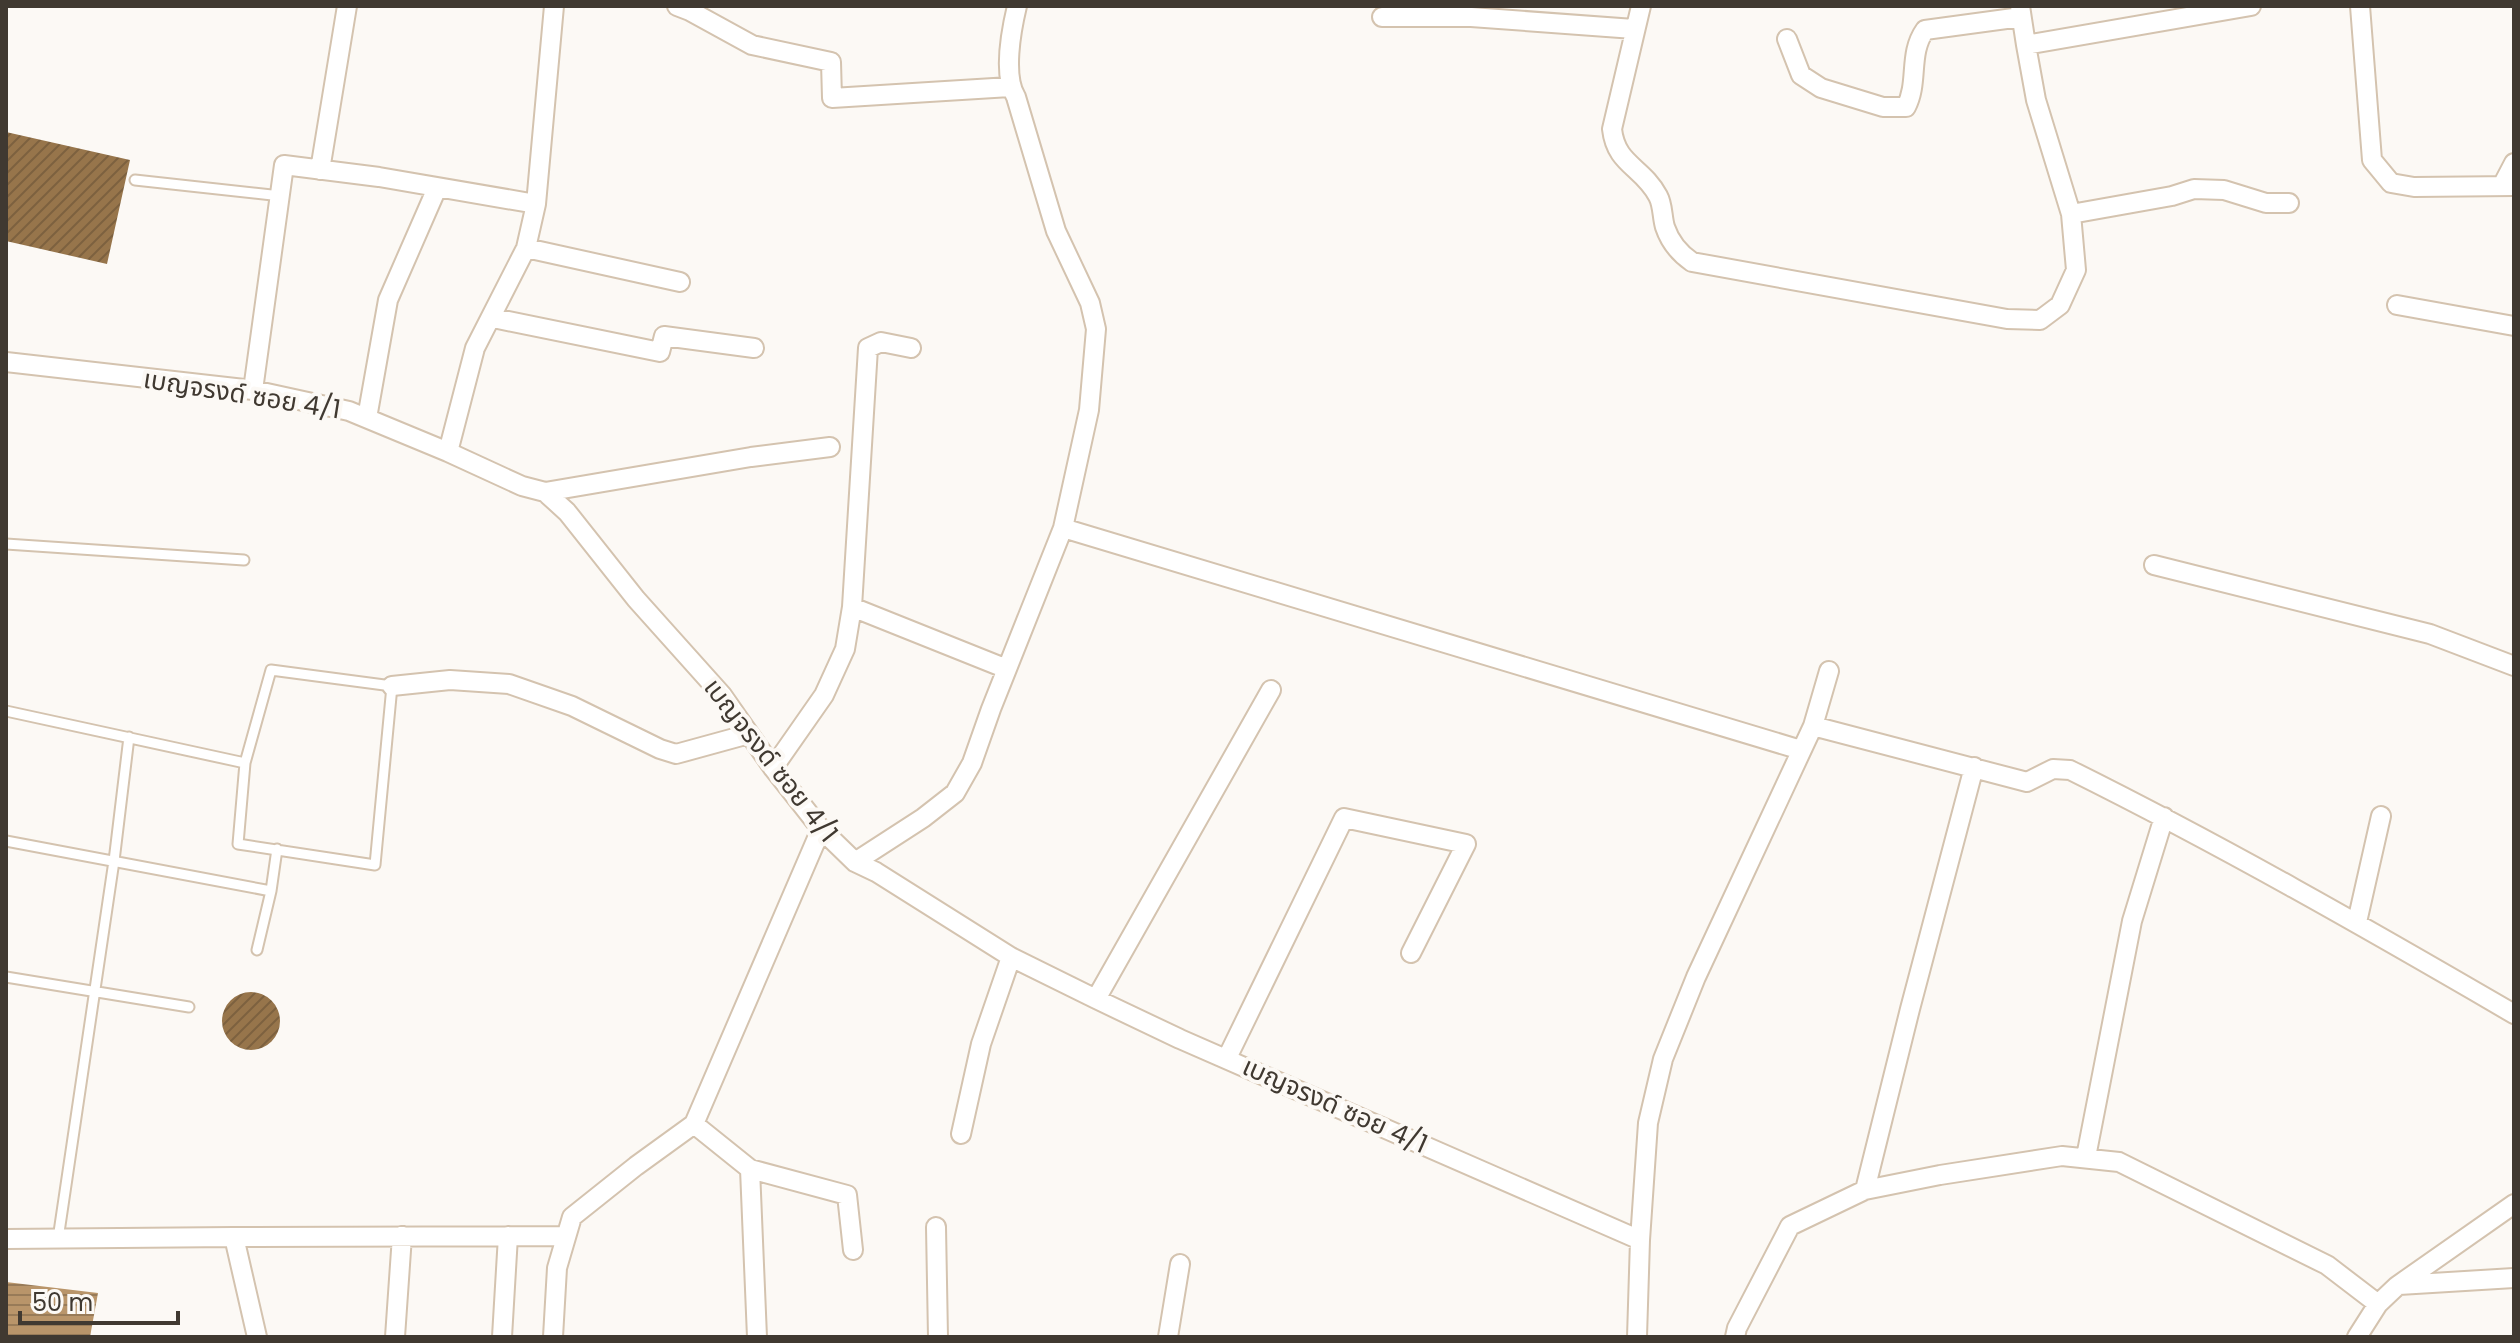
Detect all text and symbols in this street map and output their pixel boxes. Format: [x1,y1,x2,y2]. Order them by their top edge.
street label: เบญจรงด์ ซอย 4/1 [141,361,343,427]
street label: เบญจรงด์ ซอย 4/1 [696,671,846,849]
street label: เบญจรงด์ ซอย 4/1 [1237,1048,1433,1162]
scale bar [20,1275,178,1325]
text: 50 m [32,1286,93,1319]

